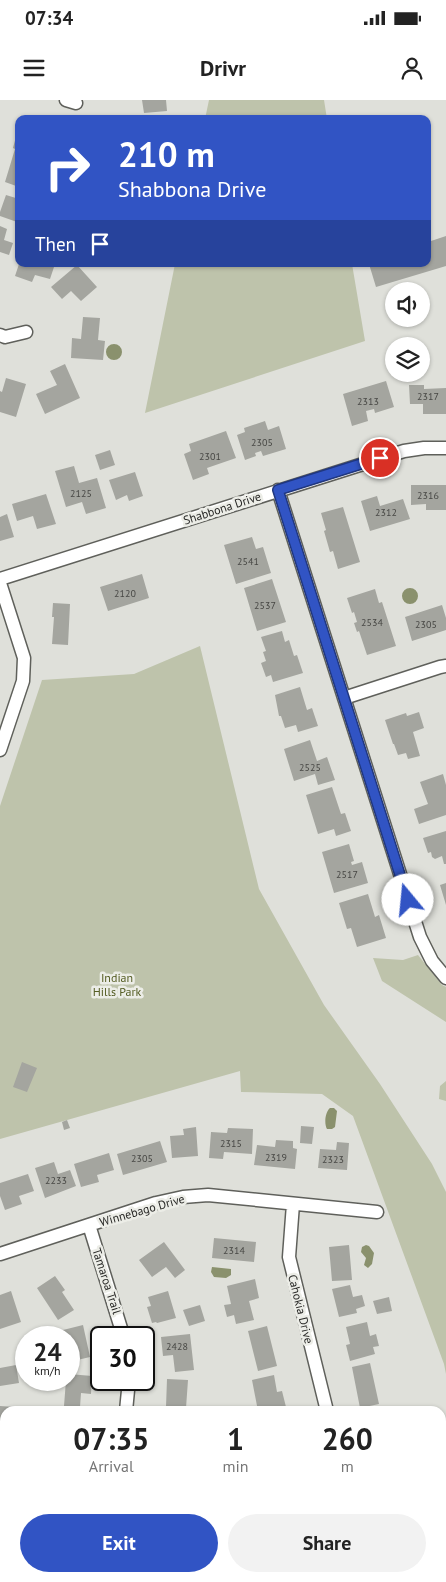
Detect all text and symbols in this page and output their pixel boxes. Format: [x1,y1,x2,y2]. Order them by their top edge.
text: 07:34 [25,6,73,30]
icon: menu [20,54,48,82]
text: Drivr [200,54,246,82]
icon: person [398,54,426,82]
text: 210 m [118,131,215,177]
icon: right [35,135,100,200]
text: Shabbona Drive [118,175,266,203]
icon: arrive [86,230,114,258]
text: Then [35,232,76,256]
map controls [385,282,430,382]
button: sound [385,282,430,327]
button: layers [385,337,430,382]
house number: 2317 [417,390,439,403]
house number: 2313 [357,395,379,408]
house number: 2305 [251,436,273,449]
pin [359,437,401,479]
icon: arrive [366,444,394,472]
house number: 2301 [199,450,221,463]
house number: 2125 [70,487,92,500]
street label: Shabbona Drive [181,488,263,528]
house number: 2316 [417,489,439,502]
house number: 2312 [375,506,397,519]
house number: 2541 [237,555,259,568]
house number: 2120 [114,587,136,600]
house number: 2537 [254,599,276,612]
house number: 2534 [361,616,383,629]
house number: 2305 [415,618,437,631]
house number: 2525 [299,761,321,774]
house number: 2517 [336,868,358,881]
position arrow [381,873,433,925]
park label: Indian Hills Park [93,970,142,999]
house number: 2315 [220,1137,242,1150]
house number: 2319 [265,1151,287,1164]
house number: 2305 [131,1152,153,1165]
house number: 2323 [322,1153,344,1166]
house number: 2233 [45,1174,67,1187]
street label: Winnebago Drive [98,1191,186,1229]
house number: 2314 [223,1244,245,1257]
street label: Tamaroa Trail [89,1246,125,1316]
street label: Cahokia Drive [285,1273,317,1345]
speed limit sign: 30 [90,1326,155,1391]
text: 24 [33,1336,62,1368]
house number: 2428 [166,1340,188,1353]
text: km/h [34,1363,61,1378]
text: 07:35 [73,1419,149,1458]
text: 1 [227,1419,244,1458]
text: 260 [322,1419,373,1458]
text: Arrival [89,1456,134,1476]
text: min [223,1456,249,1476]
text: m [341,1456,354,1476]
button: Exit [20,1514,218,1572]
button: Share [228,1514,426,1572]

